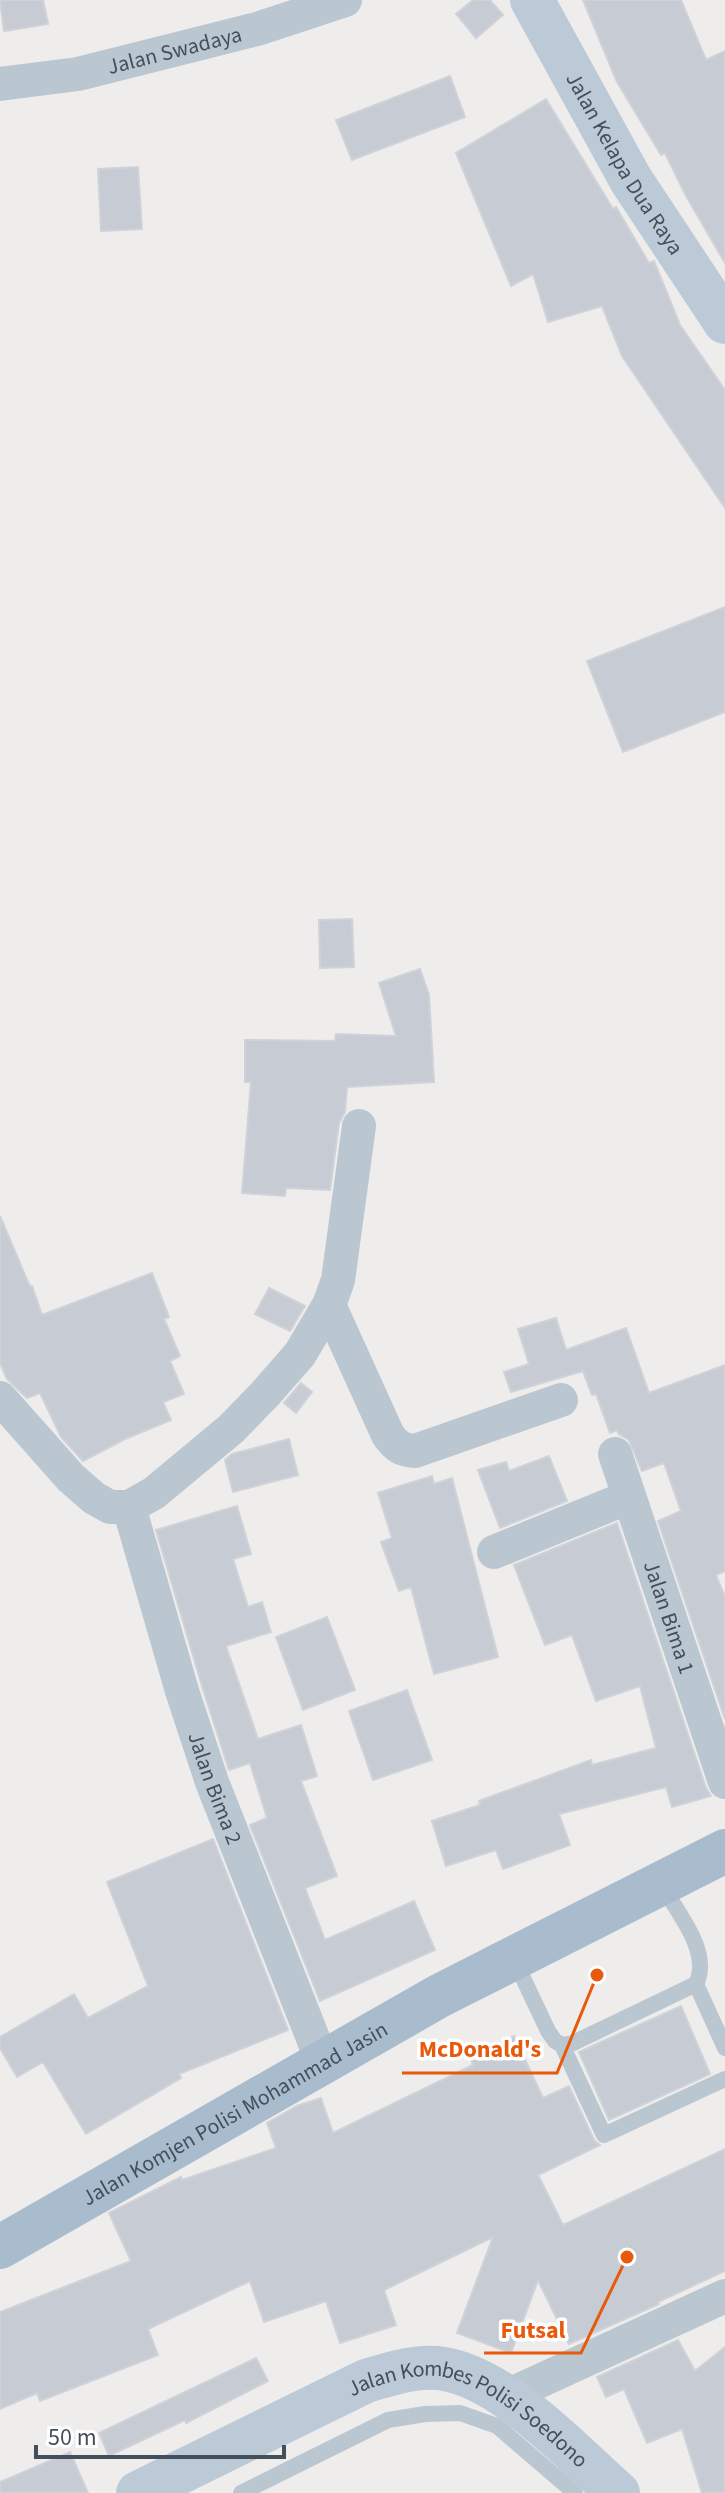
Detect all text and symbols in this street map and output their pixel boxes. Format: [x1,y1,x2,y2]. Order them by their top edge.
street label: Jalan Swadaya [104,18,245,83]
street label: Jalan Kelapa Dua Raya [558,66,691,262]
street label: Jalan Bima 1 [635,1556,703,1678]
street label: Jalan Bima 2 [180,1728,250,1849]
street label: Jalan Komjen Polisi Mohammad Jasin [76,2014,394,2214]
callout: McDonald's [402,2025,557,2073]
text: McDonald's [419,2032,541,2067]
callout: Futsal [484,2305,581,2353]
text: Futsal [501,2313,566,2348]
street label: Jalan Kombes Polisi Soedono [342,2352,596,2475]
scale bar [36,2409,284,2459]
text: 50 m [48,2420,97,2455]

